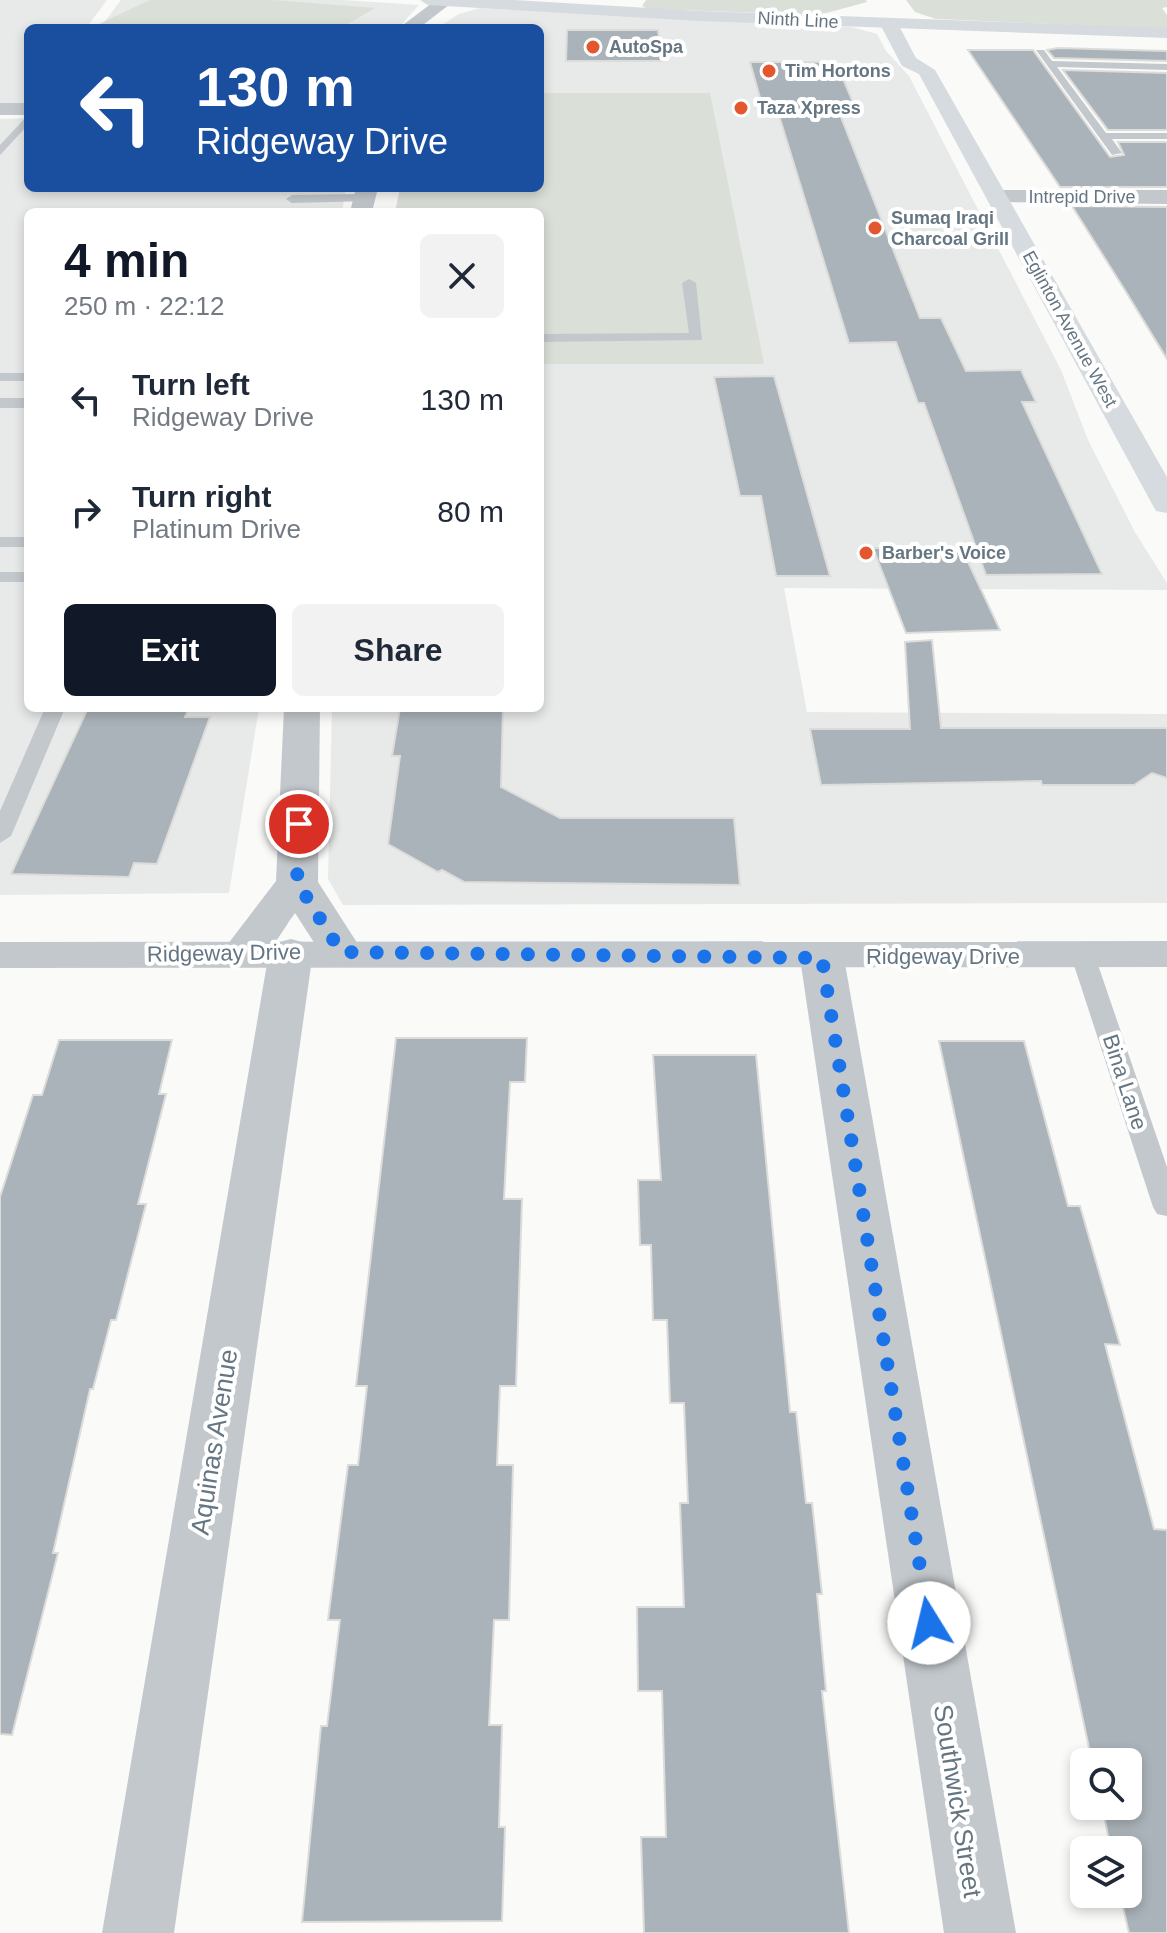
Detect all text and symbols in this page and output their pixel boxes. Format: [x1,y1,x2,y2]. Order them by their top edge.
street label: Ninth Line [757,8,839,32]
place label: AutoSpa [609,37,684,57]
marker: AutoSpa [584,38,602,56]
text: 130 m [196,55,355,118]
icon: left [64,56,168,160]
place label: Tim Hortons [785,61,891,81]
marker: Tim Hortons [760,62,778,80]
place label: Taza Xpress [757,98,861,118]
marker: Taza Xpress [732,99,750,117]
text: Ridgeway Drive [196,121,448,162]
street label: Intrepid Drive [1028,187,1136,207]
place label: Sumaq Iraqi Charcoal Grill [891,208,1009,249]
marker: Sumaq Iraqi Charcoal Grill [866,219,884,237]
text: 4 min [64,234,189,287]
button: close [420,234,504,318]
street label: Eglinton Avenue West [1019,247,1121,411]
text: 250 m · 22:12 [64,291,224,321]
text: Turn left [132,368,250,401]
icon: left [64,378,108,422]
text: 130 m [421,383,504,416]
text: Ridgeway Drive [132,402,314,432]
text: Turn right [132,480,271,513]
icon: right [64,490,108,534]
text: 80 m [437,495,504,528]
text: Platinum Drive [132,514,301,544]
place label: Barber's Voice [882,543,1006,563]
marker: Barber's Voice [857,544,875,562]
button: Exit [64,604,276,696]
button: Share [292,604,504,696]
pin [265,790,333,858]
icon: arrive [277,802,321,846]
street label: Ridgeway Drive [147,939,301,967]
street label: Ridgeway Drive [866,944,1020,969]
street label: Bina Lane [1098,1031,1152,1133]
street label: Aquinas Avenue [185,1347,243,1537]
position arrow [887,1581,971,1665]
street label: Southwick Street [928,1702,988,1900]
map controls [1070,1748,1142,1908]
button: search [1070,1748,1142,1820]
button: layers [1070,1836,1142,1908]

